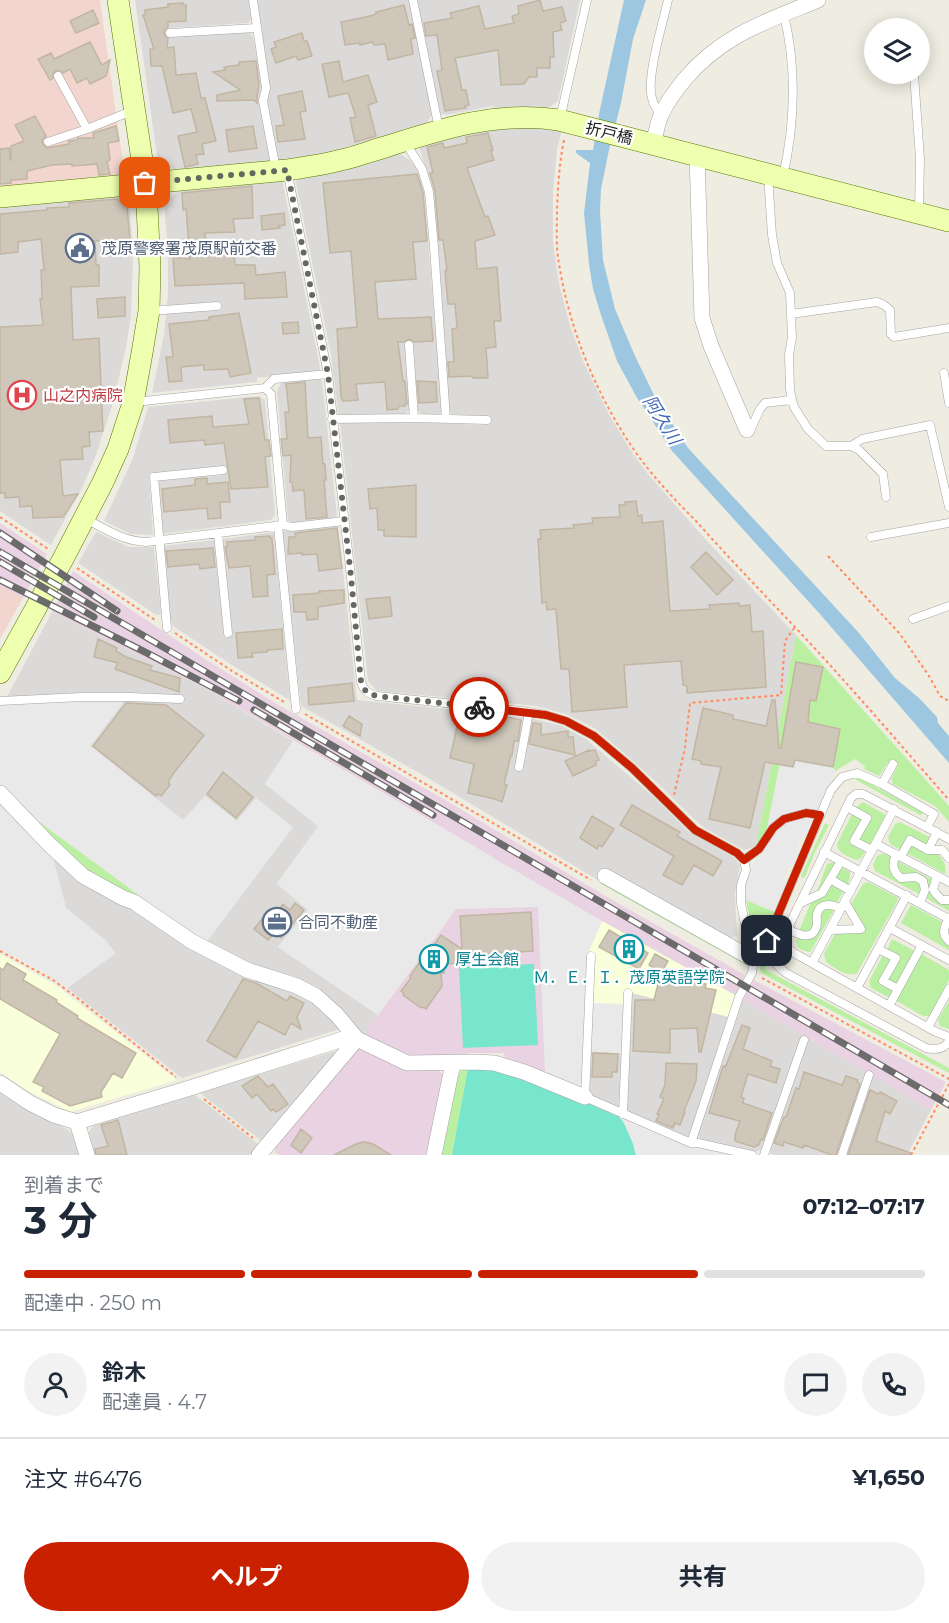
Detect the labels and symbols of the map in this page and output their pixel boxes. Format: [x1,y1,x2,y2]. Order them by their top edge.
street label: 折戸橋 [583,118,635,148]
pin [119,157,170,208]
public building icon: 茂原警察署茂原駅前交番 [64,232,96,264]
place label: 茂原警察署茂原駅前交番 [101,239,277,258]
hospital icon: 山之内病院 [6,379,38,411]
place label: 山之内病院 [43,386,123,405]
water label: 阿久川 [638,391,687,450]
courier [449,677,509,737]
office icon: 合同不動産 [261,906,293,938]
place label: 合同不動産 [298,913,378,932]
pin [741,915,792,966]
building icon: Ｍ．Ｅ．Ｉ．茂原英語学院 [613,933,645,965]
building icon: 厚生会館 [418,943,450,975]
place label: 厚生会館 [455,950,519,969]
place label: Ｍ．Ｅ．Ｉ．茂原英語学院 [533,968,725,987]

